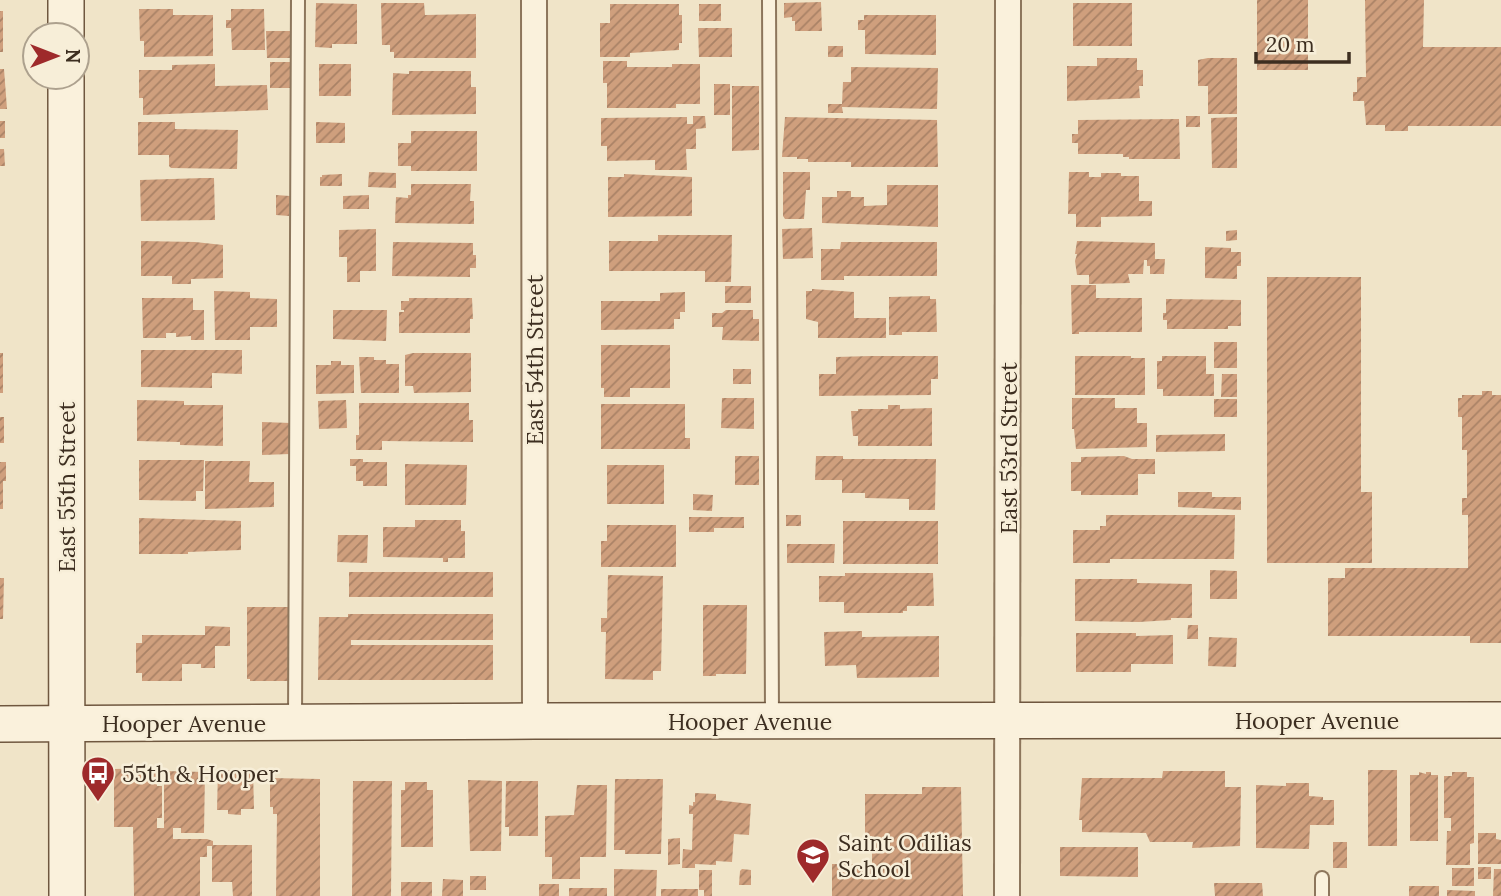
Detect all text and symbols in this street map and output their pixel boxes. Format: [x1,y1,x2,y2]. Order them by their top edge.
north arrow [21,21,91,91]
scale bar [1256,21,1349,65]
text: 20 m [1266,31,1315,58]
text: N [61,49,85,64]
street label: East 54th Street [520,275,549,445]
street label: East 53rd Street [994,362,1023,534]
street label: East 55th Street [52,402,81,572]
street label: Hooper Avenue [1235,706,1399,735]
street label: Hooper Avenue [668,707,832,736]
street label: Hooper Avenue [102,709,266,738]
bus stop icon: 55th & Hooper [79,754,117,803]
place label: 55th & Hooper [122,759,278,788]
place label: Saint Odilias School [838,828,972,883]
school or university icon: Saint Odilias School [794,836,832,885]

